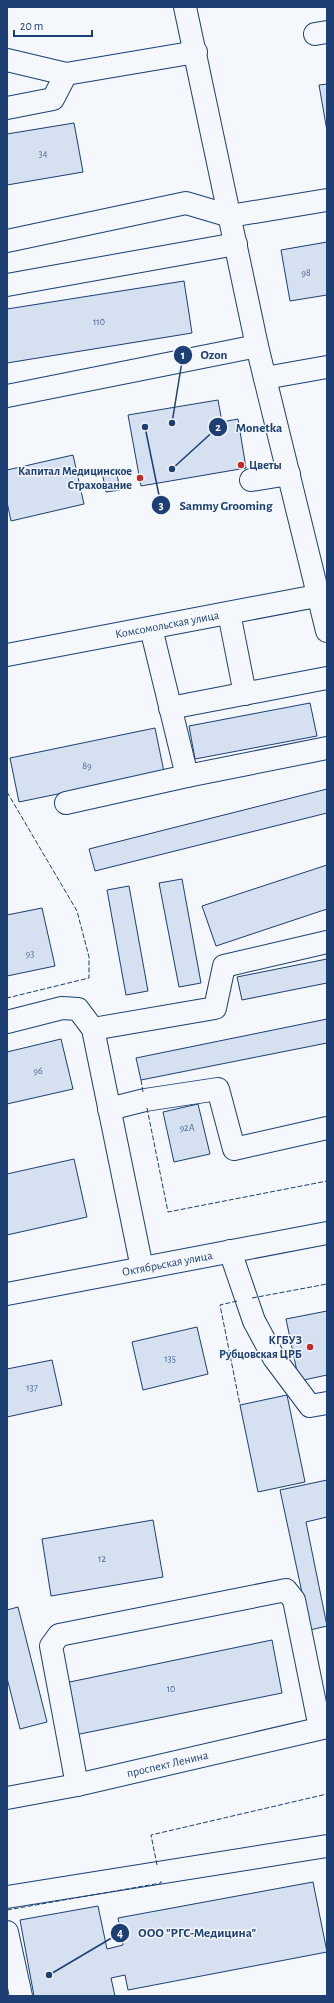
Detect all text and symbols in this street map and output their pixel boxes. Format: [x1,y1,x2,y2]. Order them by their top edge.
scale bar [14,12,92,38]
text: 20 m [20,20,43,32]
house number: 34 [39,149,48,159]
house number: 98 [301,268,311,278]
house number: 110 [93,317,105,327]
callout: Ozon [173,342,236,367]
text: 1 [181,349,185,361]
text: Ozon [200,349,228,362]
callout: Monetka [208,415,290,440]
text: 2 [215,421,221,433]
text: Monetka [236,422,282,435]
place label: Цветы [249,459,282,471]
marker: Цветы [236,460,246,470]
place label: Капитал Медицинское Страхование [18,465,132,491]
marker: Капитал Медицинское Страхование [135,473,145,483]
callout: Sammy Grooming [151,493,280,518]
text: 3 [158,499,164,511]
text: Sammy Grooming [180,500,273,513]
street label: Комсомольская улица [114,609,221,640]
house number: 89 [82,761,92,771]
house number: 93 [26,949,34,959]
house number: 96 [33,1066,43,1076]
house number: 92А [179,1123,195,1133]
street label: Октябрьская улица [121,1249,214,1278]
place label: КГБУЗ Рубцовская ЦРБ [219,1334,302,1361]
marker: КГБУЗ Рубцовская ЦРБ [305,1342,315,1352]
house number: 135 [164,1354,176,1364]
house number: 137 [26,1383,38,1393]
house number: 12 [98,1554,106,1564]
house number: 10 [167,1684,175,1694]
street label: проспект Ленина [125,1749,210,1779]
callout: ООО "РГС-Медицина" [110,1920,264,1945]
text: 4 [117,1927,123,1939]
text: ООО "РГС-Медицина" [138,1927,256,1940]

